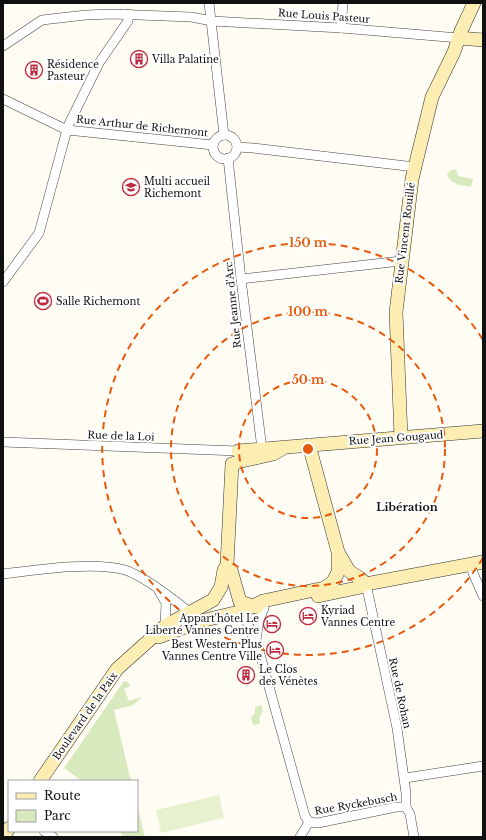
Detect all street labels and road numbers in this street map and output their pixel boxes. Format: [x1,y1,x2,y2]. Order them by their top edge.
street label: Rue Louis Pasteur [277,6,371,26]
street label: Rue Arthur de Richemont [75,113,209,139]
street label: Rue Vincent Rouillé [392,181,418,284]
street label: Rue Jeanne d'Arc [222,261,244,349]
street label: Rue de la Loi [87,428,155,444]
street label: Rue Jean Gougaud [348,428,444,448]
street label: Rue de Rohan [386,656,414,730]
street label: Boulevard de la Paix [50,670,120,762]
street label: Rue Ryckebusch [314,790,399,818]

